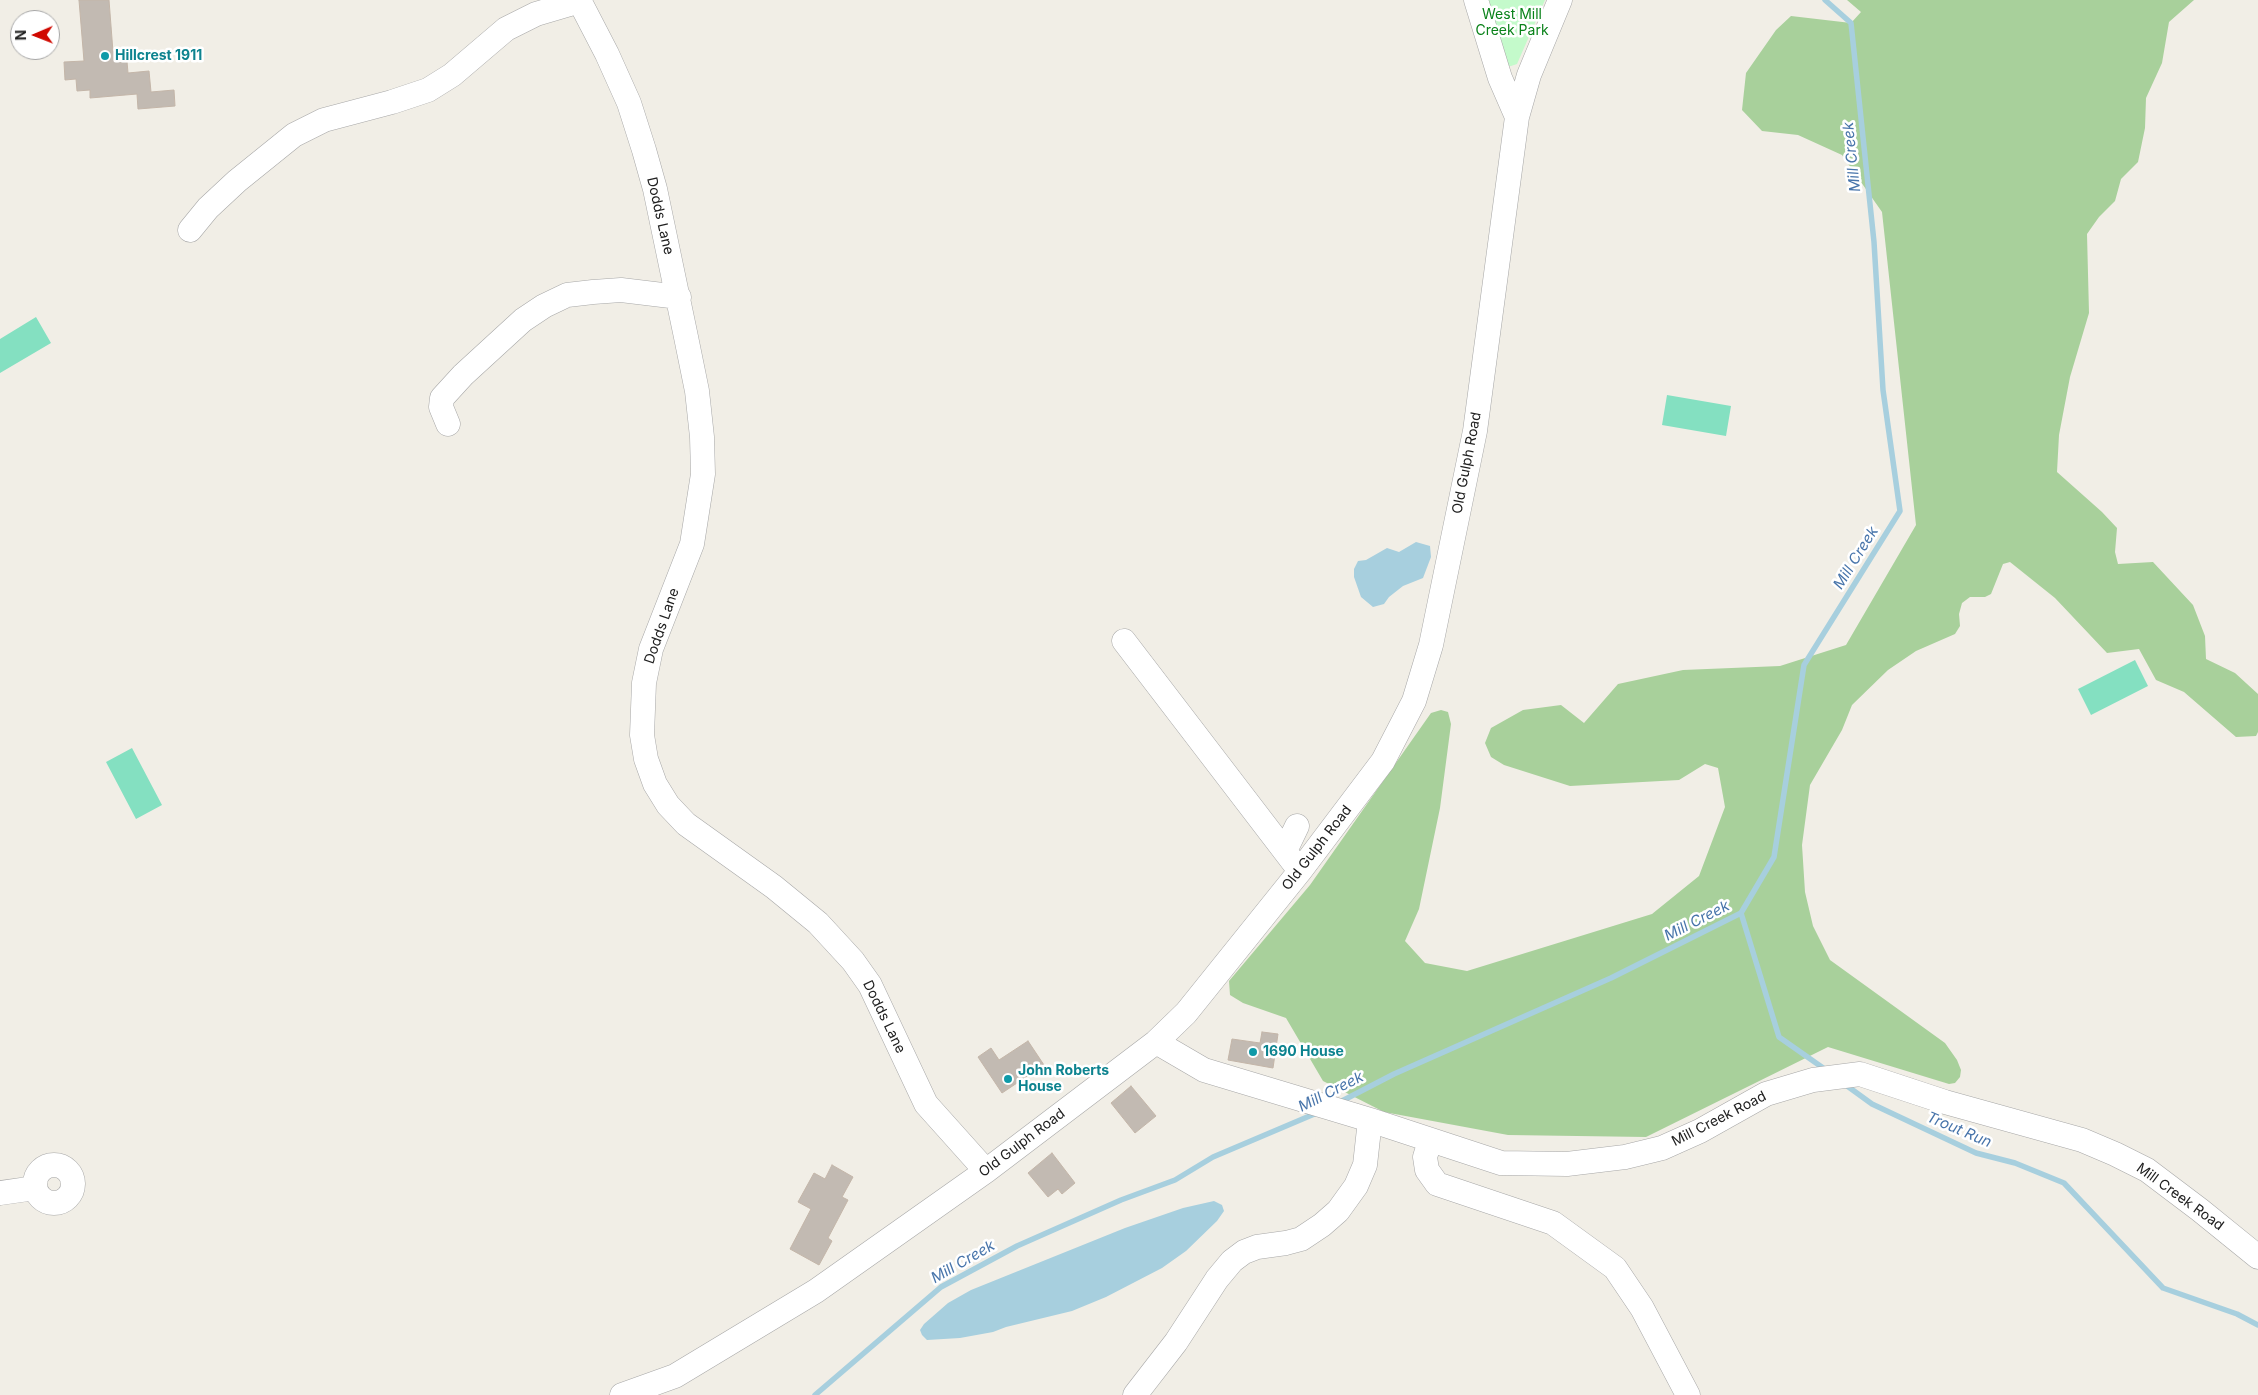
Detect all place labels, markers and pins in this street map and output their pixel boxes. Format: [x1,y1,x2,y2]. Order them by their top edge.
place label: Hillcrest 1911 [115,48,202,64]
marker: Hillcrest 1911 [99,50,111,62]
place label: 1690 House [1263,1044,1344,1060]
marker: 1690 House [1247,1046,1259,1058]
place label: John Roberts House [1018,1063,1109,1096]
marker: John Roberts House [1002,1073,1014,1085]

